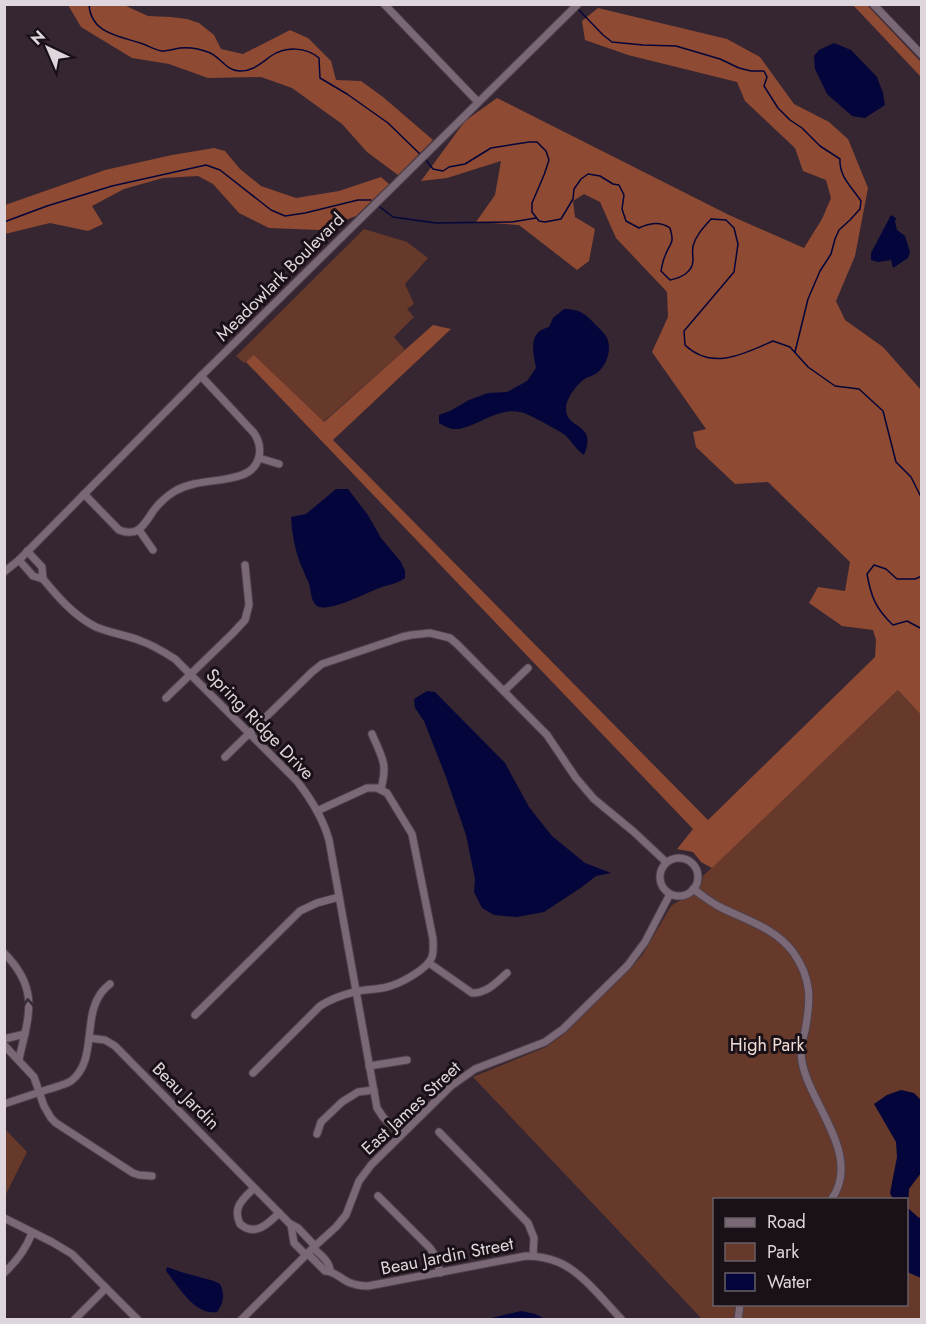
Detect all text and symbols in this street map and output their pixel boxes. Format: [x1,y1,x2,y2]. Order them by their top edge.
north arrow [18,18,78,78]
text: N [25,25,50,50]
street label: Meadowlark Boulevard [210,207,350,347]
street label: Spring Ridge Drive [200,662,320,786]
one-way arrow [22,998,35,1007]
park label: High Park [730,1032,804,1058]
street label: East James Street [356,1055,467,1161]
street label: Beau Jardin [146,1056,226,1136]
legend [713,1198,908,1306]
text: Road [767,1209,806,1235]
street label: Beau Jardin Street [378,1230,516,1282]
text: Park [767,1239,799,1265]
text: Water [767,1269,812,1295]

